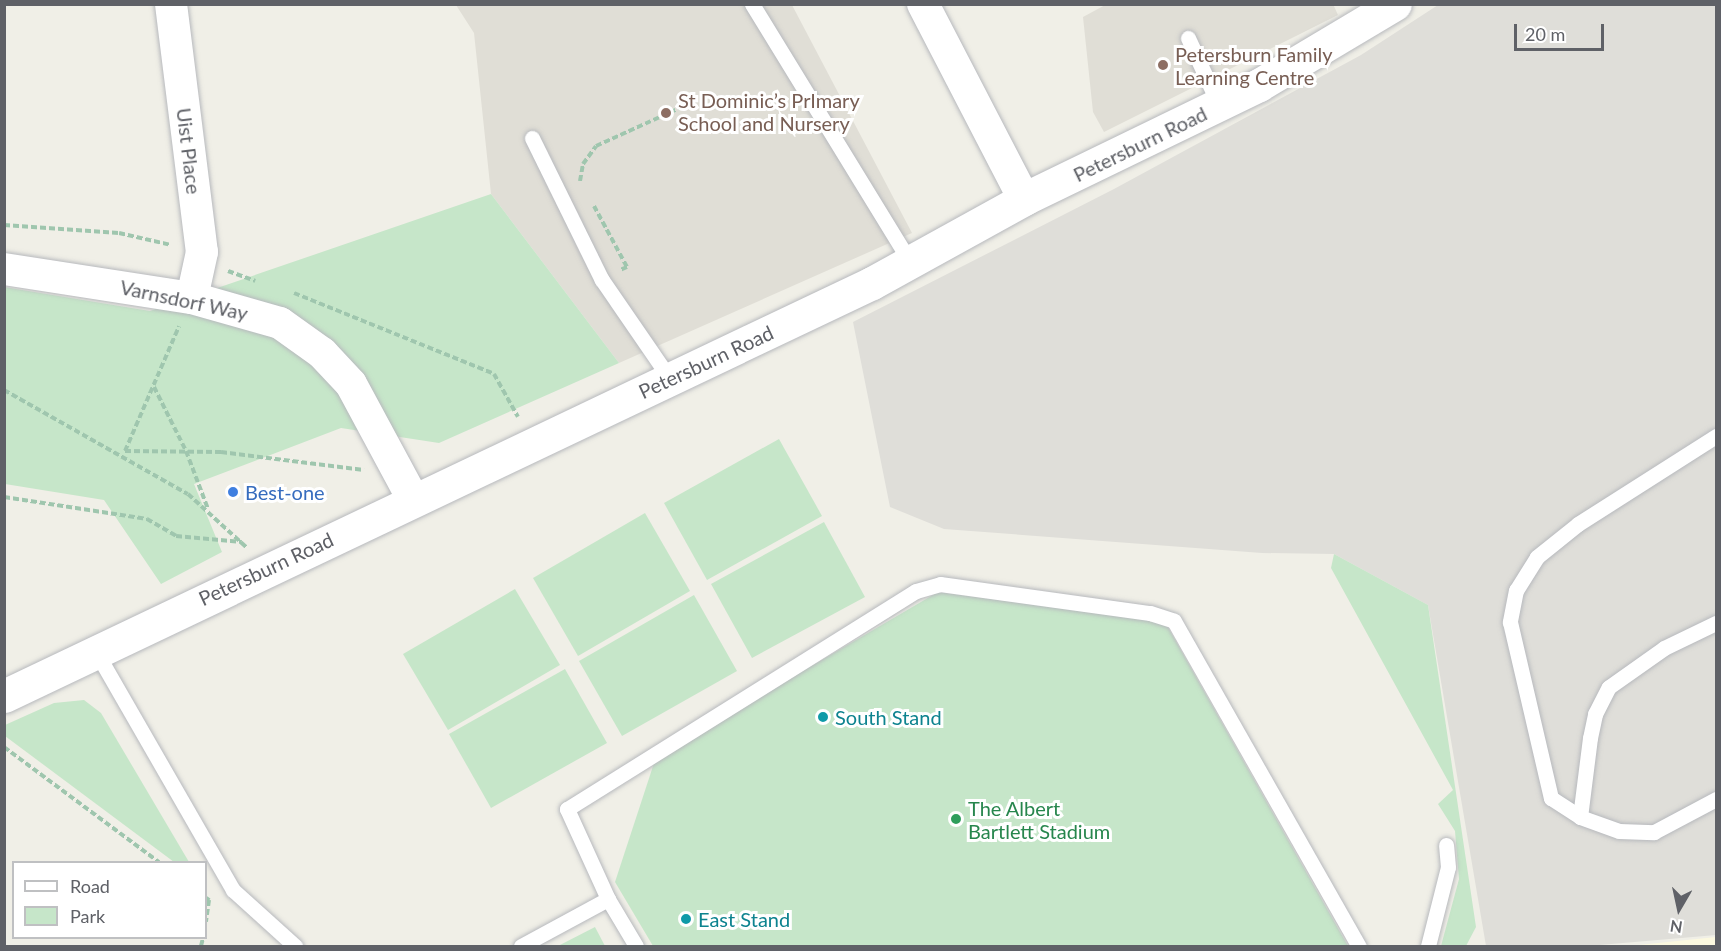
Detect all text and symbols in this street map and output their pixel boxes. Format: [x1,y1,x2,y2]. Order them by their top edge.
scale bar [1517,12,1607,50]
text: 20 m [1525,23,1565,45]
place label: Petersburn Family Learning Centre [1175,42,1333,89]
marker: Petersburn Family Learning Centre [1156,58,1170,72]
place label: St Dominic’s PrImary School and Nursery [678,89,860,136]
street label: Petersburn Road [1069,101,1211,187]
street label: Uist Place [172,106,206,196]
marker: St Dominic’s PrImary School and Nursery [659,106,673,120]
street label: Varnsdorf Way [118,275,250,325]
street label: Petersburn Road [635,320,777,404]
place label: Best-one [245,480,325,504]
marker: Best-one [226,485,240,499]
street label: Petersburn Road [195,527,337,611]
place label: South Stand [835,705,942,729]
marker: South Stand [816,710,830,724]
place label: The Albert Bartlett Stadium [968,796,1110,843]
marker: The Albert Bartlett Stadium [949,812,963,826]
legend [12,861,207,939]
text: Road [70,875,110,897]
north arrow [1649,879,1709,939]
text: Park [70,905,105,927]
place label: East Stand [698,907,790,931]
marker: East Stand [679,912,693,926]
text: N [1669,917,1684,938]

